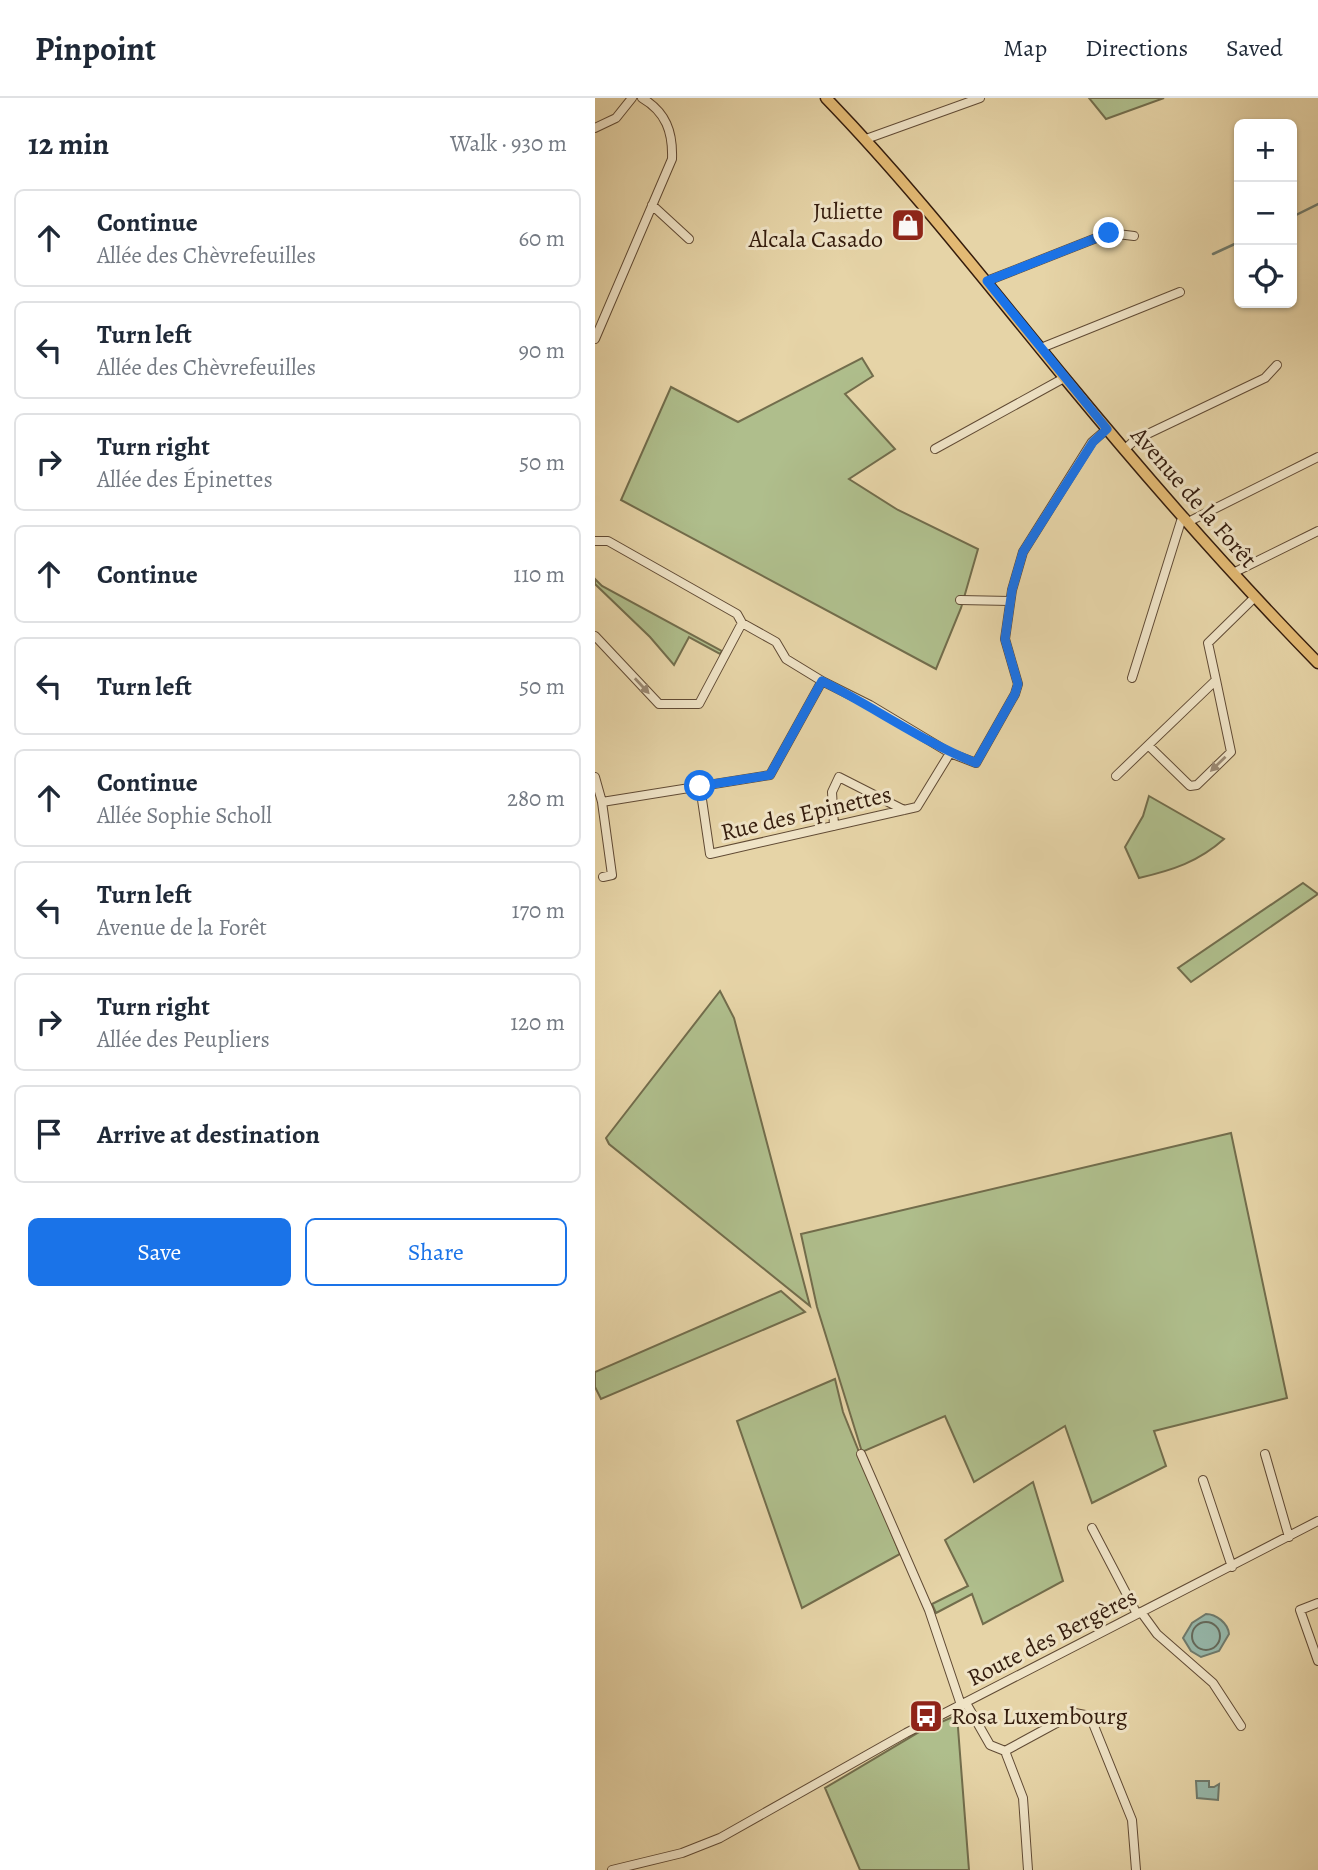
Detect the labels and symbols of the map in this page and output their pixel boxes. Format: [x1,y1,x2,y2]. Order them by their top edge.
place label: Juliette Alcala Casado [748,195,883,255]
shop icon: Juliette Alcala Casado [889,206,927,244]
route end [1093,217,1124,248]
street label: Avenue de la Forêt [1123,419,1264,574]
one-way arrow [633,677,650,694]
one-way arrow [1210,756,1227,772]
route start [684,770,715,801]
street label: Rue des Epinettes [718,778,894,848]
street label: Route des Bergères [962,1580,1142,1694]
bus stop icon: Rosa Luxembourg [907,1697,945,1735]
place label: Rosa Luxembourg [951,1700,1128,1732]

